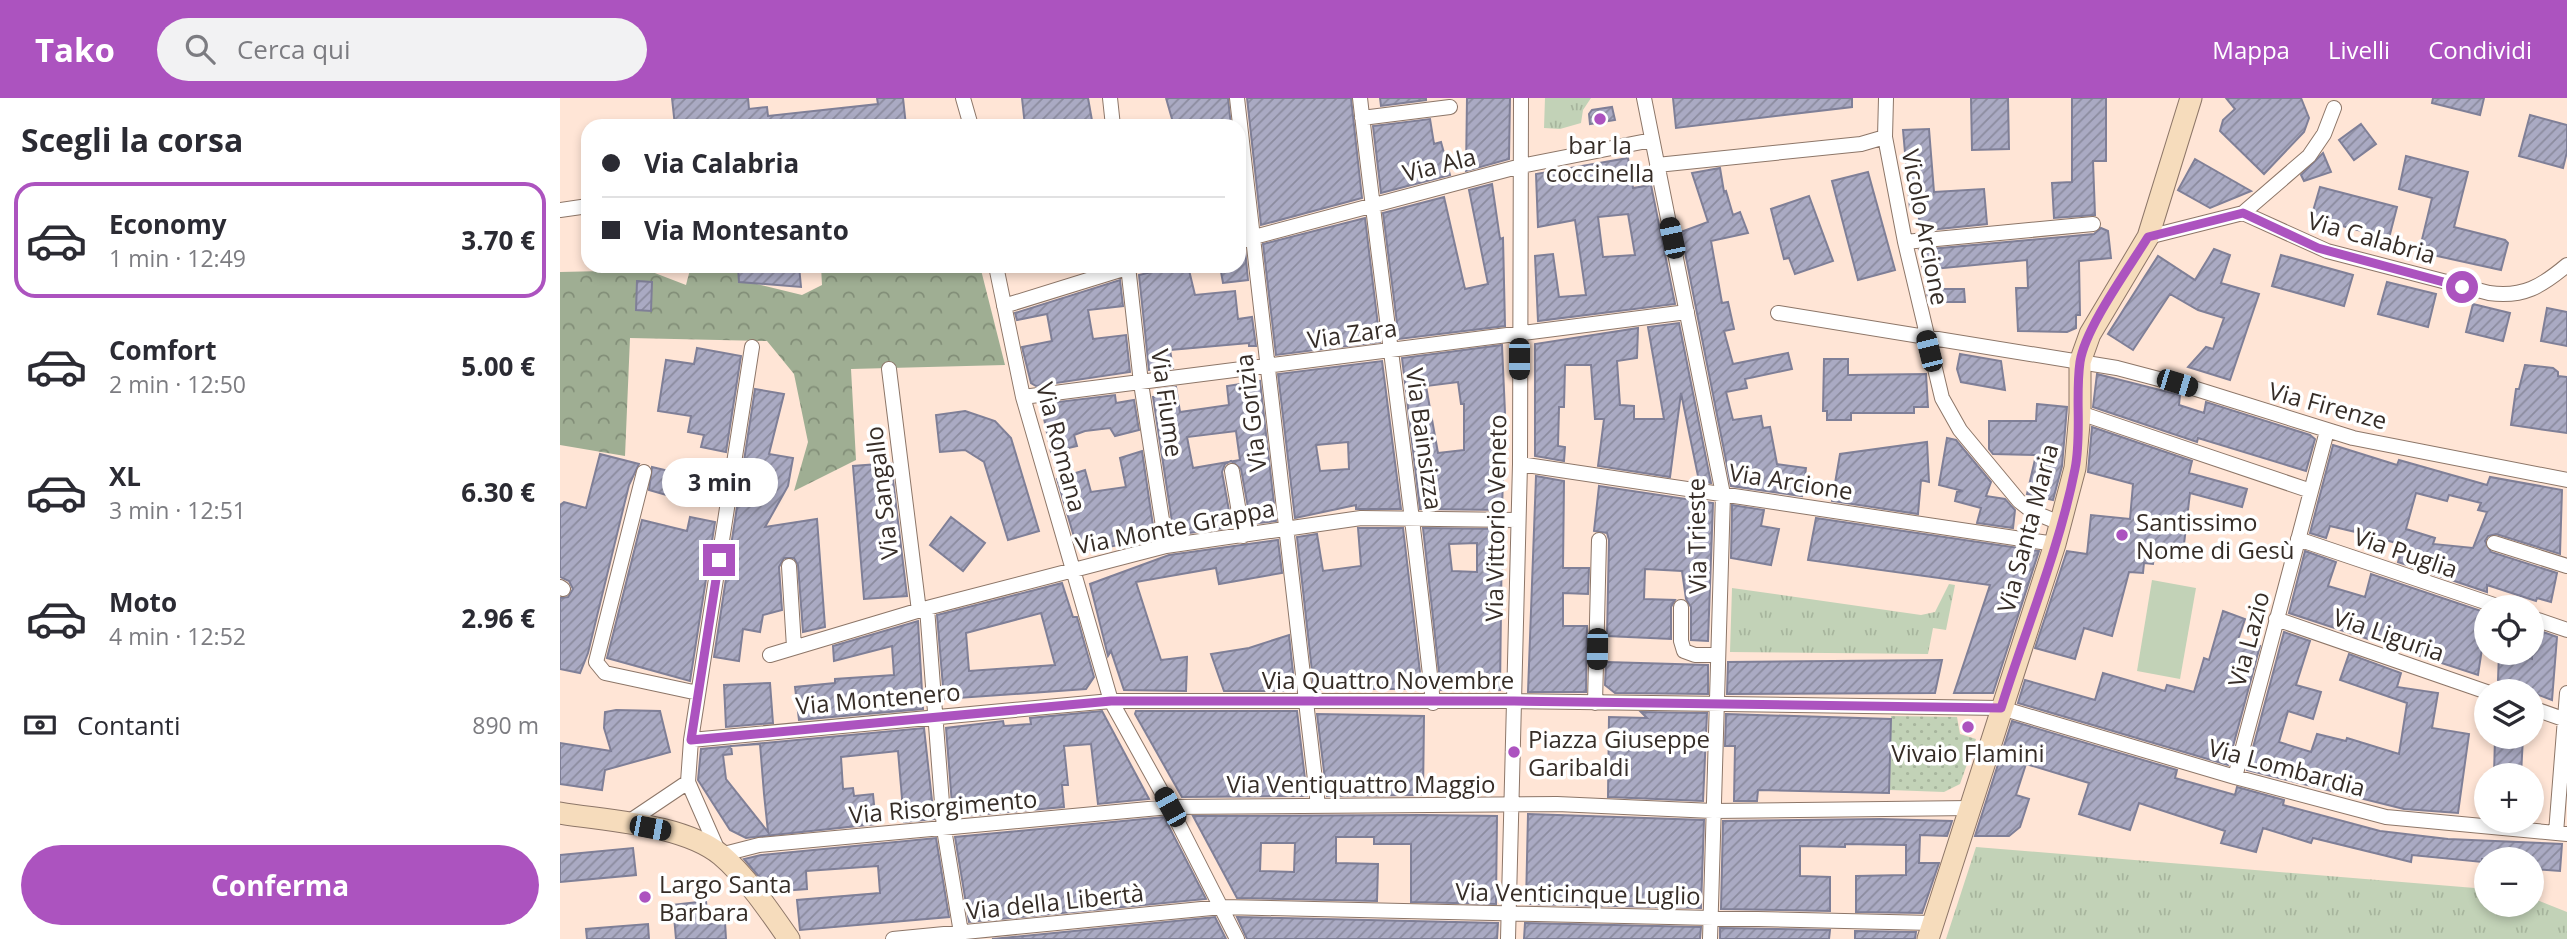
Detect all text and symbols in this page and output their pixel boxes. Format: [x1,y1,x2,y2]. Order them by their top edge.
search box [157,18,647,81]
text: Tako [35,27,115,72]
icon: search [181,30,219,68]
text: Cerca qui [237,31,351,67]
text: Mappa [2212,33,2290,66]
text: Livelli [2328,33,2390,66]
text: Condividi [2428,33,2532,66]
marker: bar la coccinella [1592,111,1608,127]
text: Scegli la corsa [21,118,243,161]
place label: bar la coccinella [1546,128,1654,189]
street label: Via Ala [1399,139,1479,189]
text: Via Calabria [644,145,799,181]
street label: Vicolo Arcione [1895,146,1957,308]
street label: Via Calabria [2304,203,2440,271]
text: Economy [109,206,227,242]
icon: car [25,209,88,272]
text: Via Montesanto [644,212,849,248]
car [1658,215,1687,261]
text: 3.70 € [461,222,535,258]
text: 1 min · 12:49 [109,242,246,274]
route start [2446,271,2478,303]
street label: Via Zara [1305,310,1399,356]
car [1914,328,1945,374]
text: Comfort [109,332,216,368]
icon: car [25,335,88,398]
car [1509,338,1530,380]
street label: Via Fiume [1144,347,1192,459]
text: 5.00 € [461,348,535,384]
street label: Via Gorizia [1226,352,1274,474]
street label: Via Bainsizza [1399,366,1451,512]
car [2154,367,2201,399]
text: 2 min · 12:50 [109,368,246,400]
street label: Via Firenze [2265,373,2391,437]
street label: Via Romana [1029,379,1095,515]
street label: Via Vittorio Veneto [1477,414,1513,622]
street label: Via Sangallo [856,424,906,562]
street label: Via Santa Maria [1989,440,2065,616]
street label: Via Arcione [1727,455,1855,507]
text: XL [109,458,141,494]
callout: 3 min [661,458,777,508]
icon: car [25,461,88,524]
text: 3 min [688,466,752,498]
text: 6.30 € [461,474,535,510]
street label: Via Trieste [1678,478,1714,594]
street label: Via Monte Grappa [1073,491,1277,561]
text: 3 min · 12:51 [109,494,246,526]
place label: Santissimo Nome di Gesù [2136,505,2295,566]
street label: Via Puglia [2350,519,2462,585]
marker: Santissimo Nome di Gesù [2114,527,2130,543]
route end [703,544,735,576]
text: Moto [109,584,177,620]
icon: car [25,587,88,650]
street label: Via Lazio [2219,588,2277,690]
map controls [2474,595,2544,917]
button: locate [2474,595,2544,665]
text: 2.96 € [461,600,535,636]
street label: Via Liguria [2329,600,2449,668]
text: 4 min · 12:52 [109,620,246,652]
car [1587,628,1608,670]
street label: Via Quattro Novembre [1262,663,1514,696]
street label: Via Montenero [794,674,962,722]
button: layers [2474,679,2544,749]
icon: cash [21,706,59,744]
text: Contanti [77,707,180,743]
text: 890 m [472,709,539,741]
marker: Vivaio Flamini [1960,719,1976,735]
place label: Piazza Giuseppe Garibaldi [1528,722,1710,783]
street label: Via Lombardia [2205,730,2369,804]
place label: Vivaio Flamini [1891,736,2045,769]
marker: Piazza Giuseppe Garibaldi [1506,744,1522,760]
button: + [2474,763,2544,833]
street label: Via Ventiquattro Maggio [1227,767,1495,800]
street label: Via Risorgimento [847,781,1039,831]
car [1151,784,1190,830]
car [628,814,673,842]
button: Conferma [21,845,539,925]
button: − [2474,847,2544,917]
place label: Largo Santa Barbara [659,867,791,928]
street label: Via Venticinque Luglio [1455,874,1701,912]
street label: Via della Libertà [965,875,1145,927]
marker: Largo Santa Barbara [637,889,653,905]

